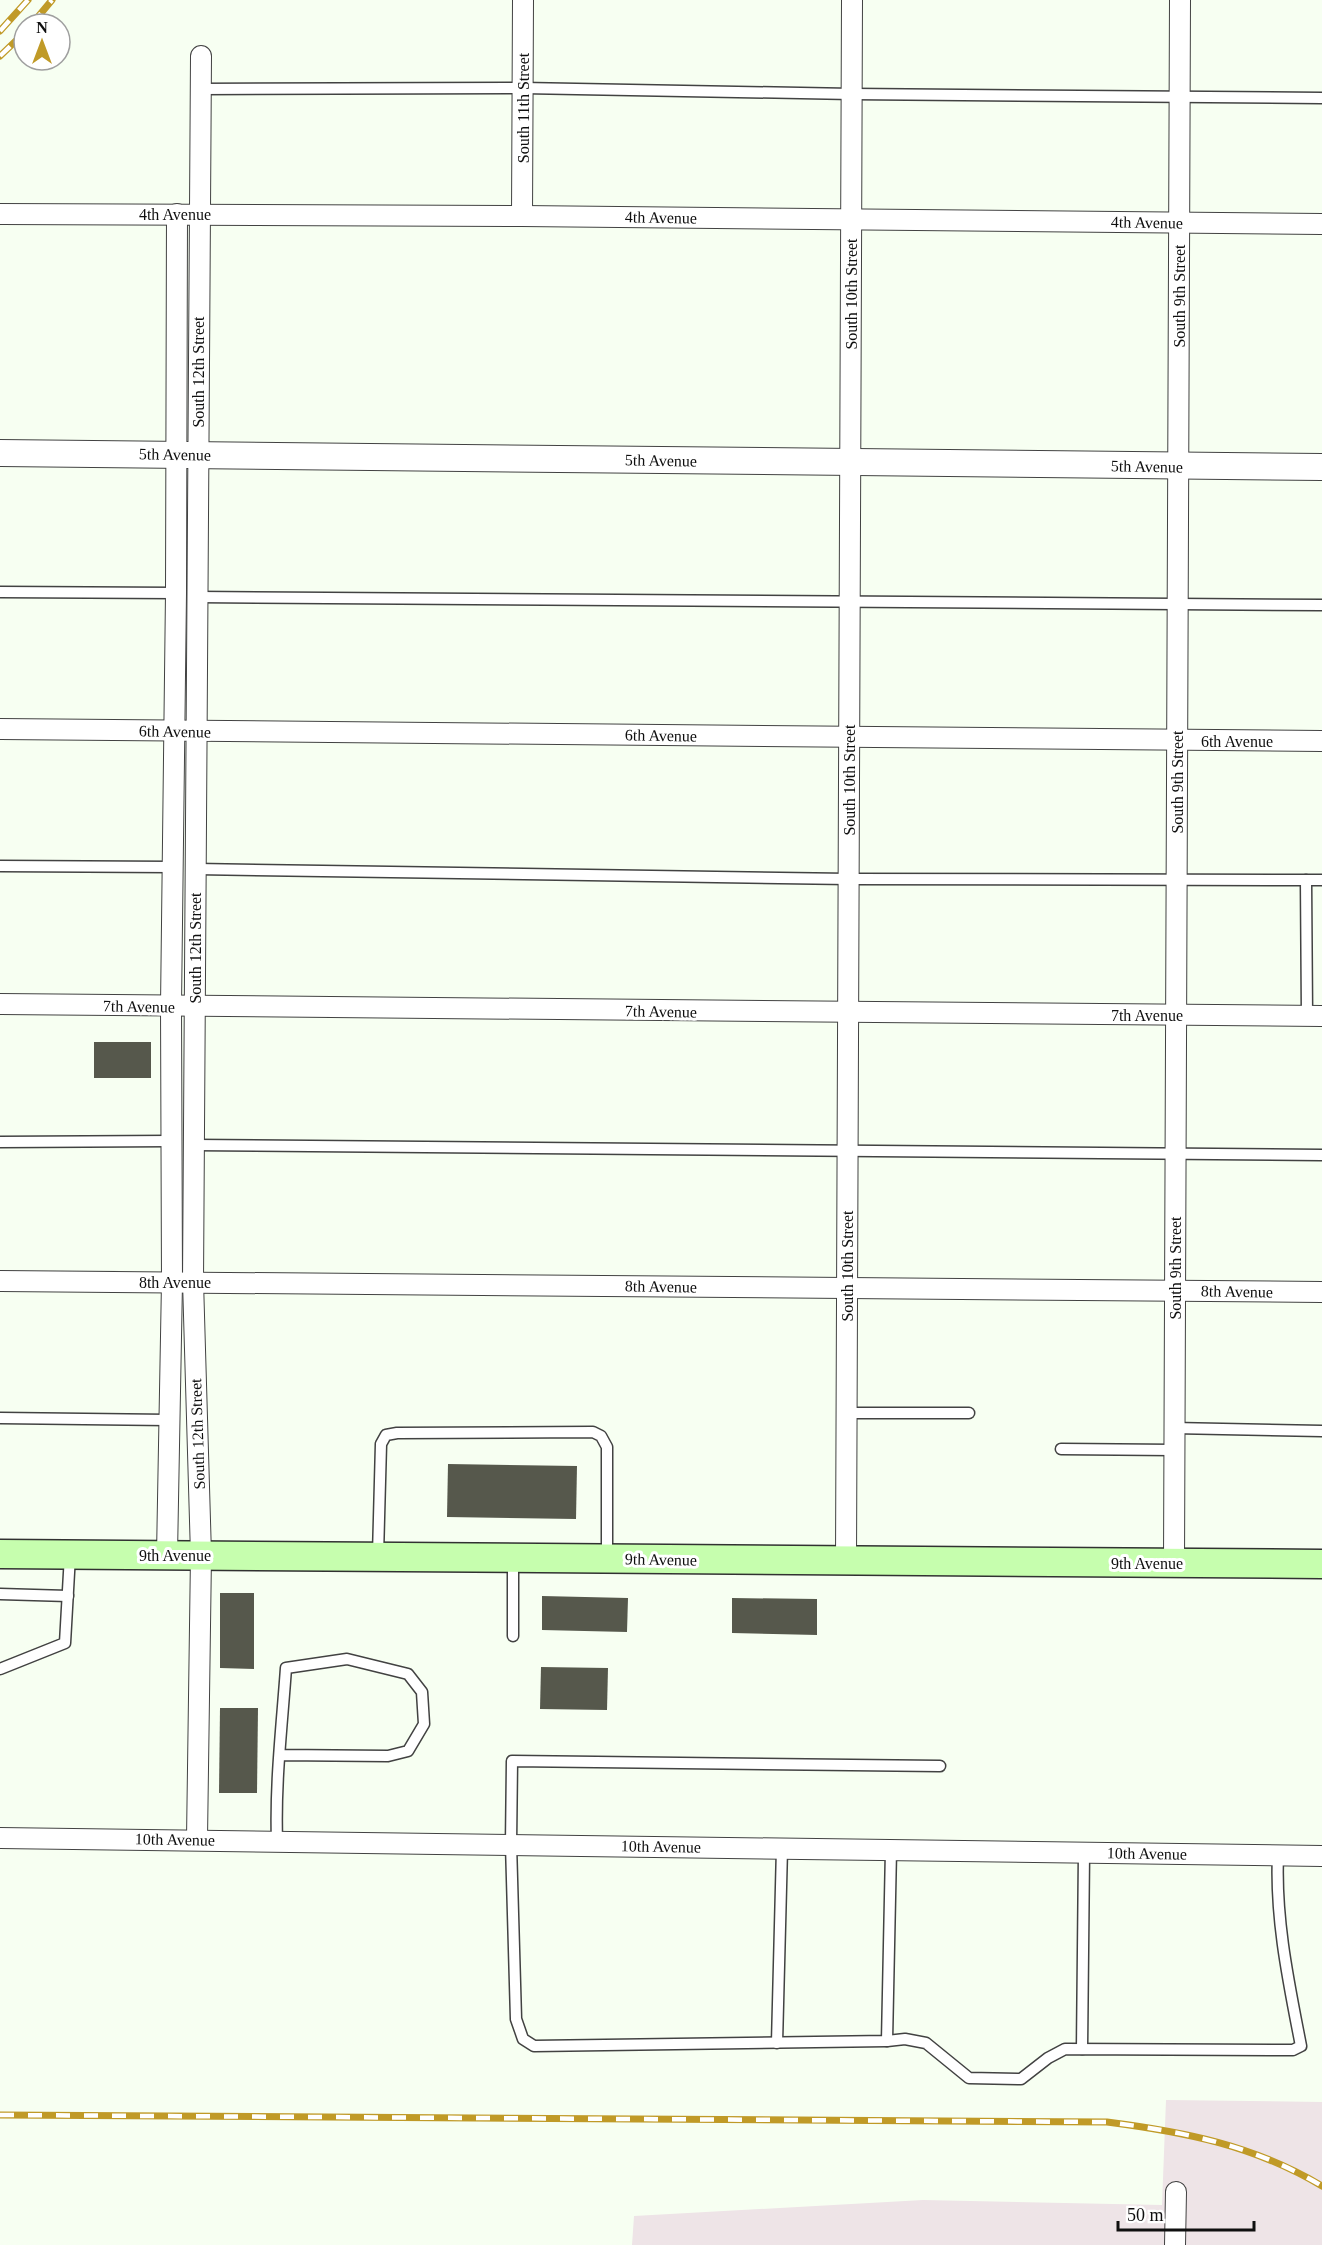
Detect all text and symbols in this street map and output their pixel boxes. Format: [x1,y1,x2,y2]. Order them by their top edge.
north arrow [12,12,72,72]
text: N [36,19,48,36]
street label: South 11th Street [515,52,532,163]
street label: 4th Avenue [139,206,211,223]
street label: 4th Avenue [625,208,697,227]
street label: 4th Avenue [1111,213,1183,232]
street label: South 10th Street [843,238,860,350]
street label: South 9th Street [1171,244,1188,348]
street label: South 12th Street [190,316,207,428]
street label: 5th Avenue [139,445,211,464]
street label: 5th Avenue [625,451,697,470]
street label: 5th Avenue [1111,457,1183,476]
street label: 6th Avenue [139,722,211,741]
street label: South 10th Street [841,724,858,836]
street label: 6th Avenue [625,726,697,745]
street label: South 9th Street [1169,730,1186,834]
street label: 6th Avenue [1201,733,1273,750]
street label: South 12th Street [187,892,204,1004]
street label: 7th Avenue [103,997,175,1016]
street label: 7th Avenue [625,1002,697,1021]
street label: 7th Avenue [1111,1007,1183,1024]
street label: South 10th Street [839,1210,856,1322]
street label: South 9th Street [1167,1216,1184,1320]
street label: 8th Avenue [139,1274,211,1291]
street label: 8th Avenue [625,1277,697,1296]
street label: 8th Avenue [1201,1282,1273,1301]
street label: South 12th Street [187,1378,208,1490]
street label: 9th Avenue [139,1547,211,1564]
street label: 9th Avenue [625,1550,697,1569]
street label: 9th Avenue [1111,1555,1183,1572]
street label: 10th Avenue [135,1830,215,1849]
street label: 10th Avenue [621,1837,701,1856]
street label: 10th Avenue [1107,1844,1187,1863]
scale bar [1118,2194,1254,2232]
text: 50 m [1127,2205,1164,2225]

